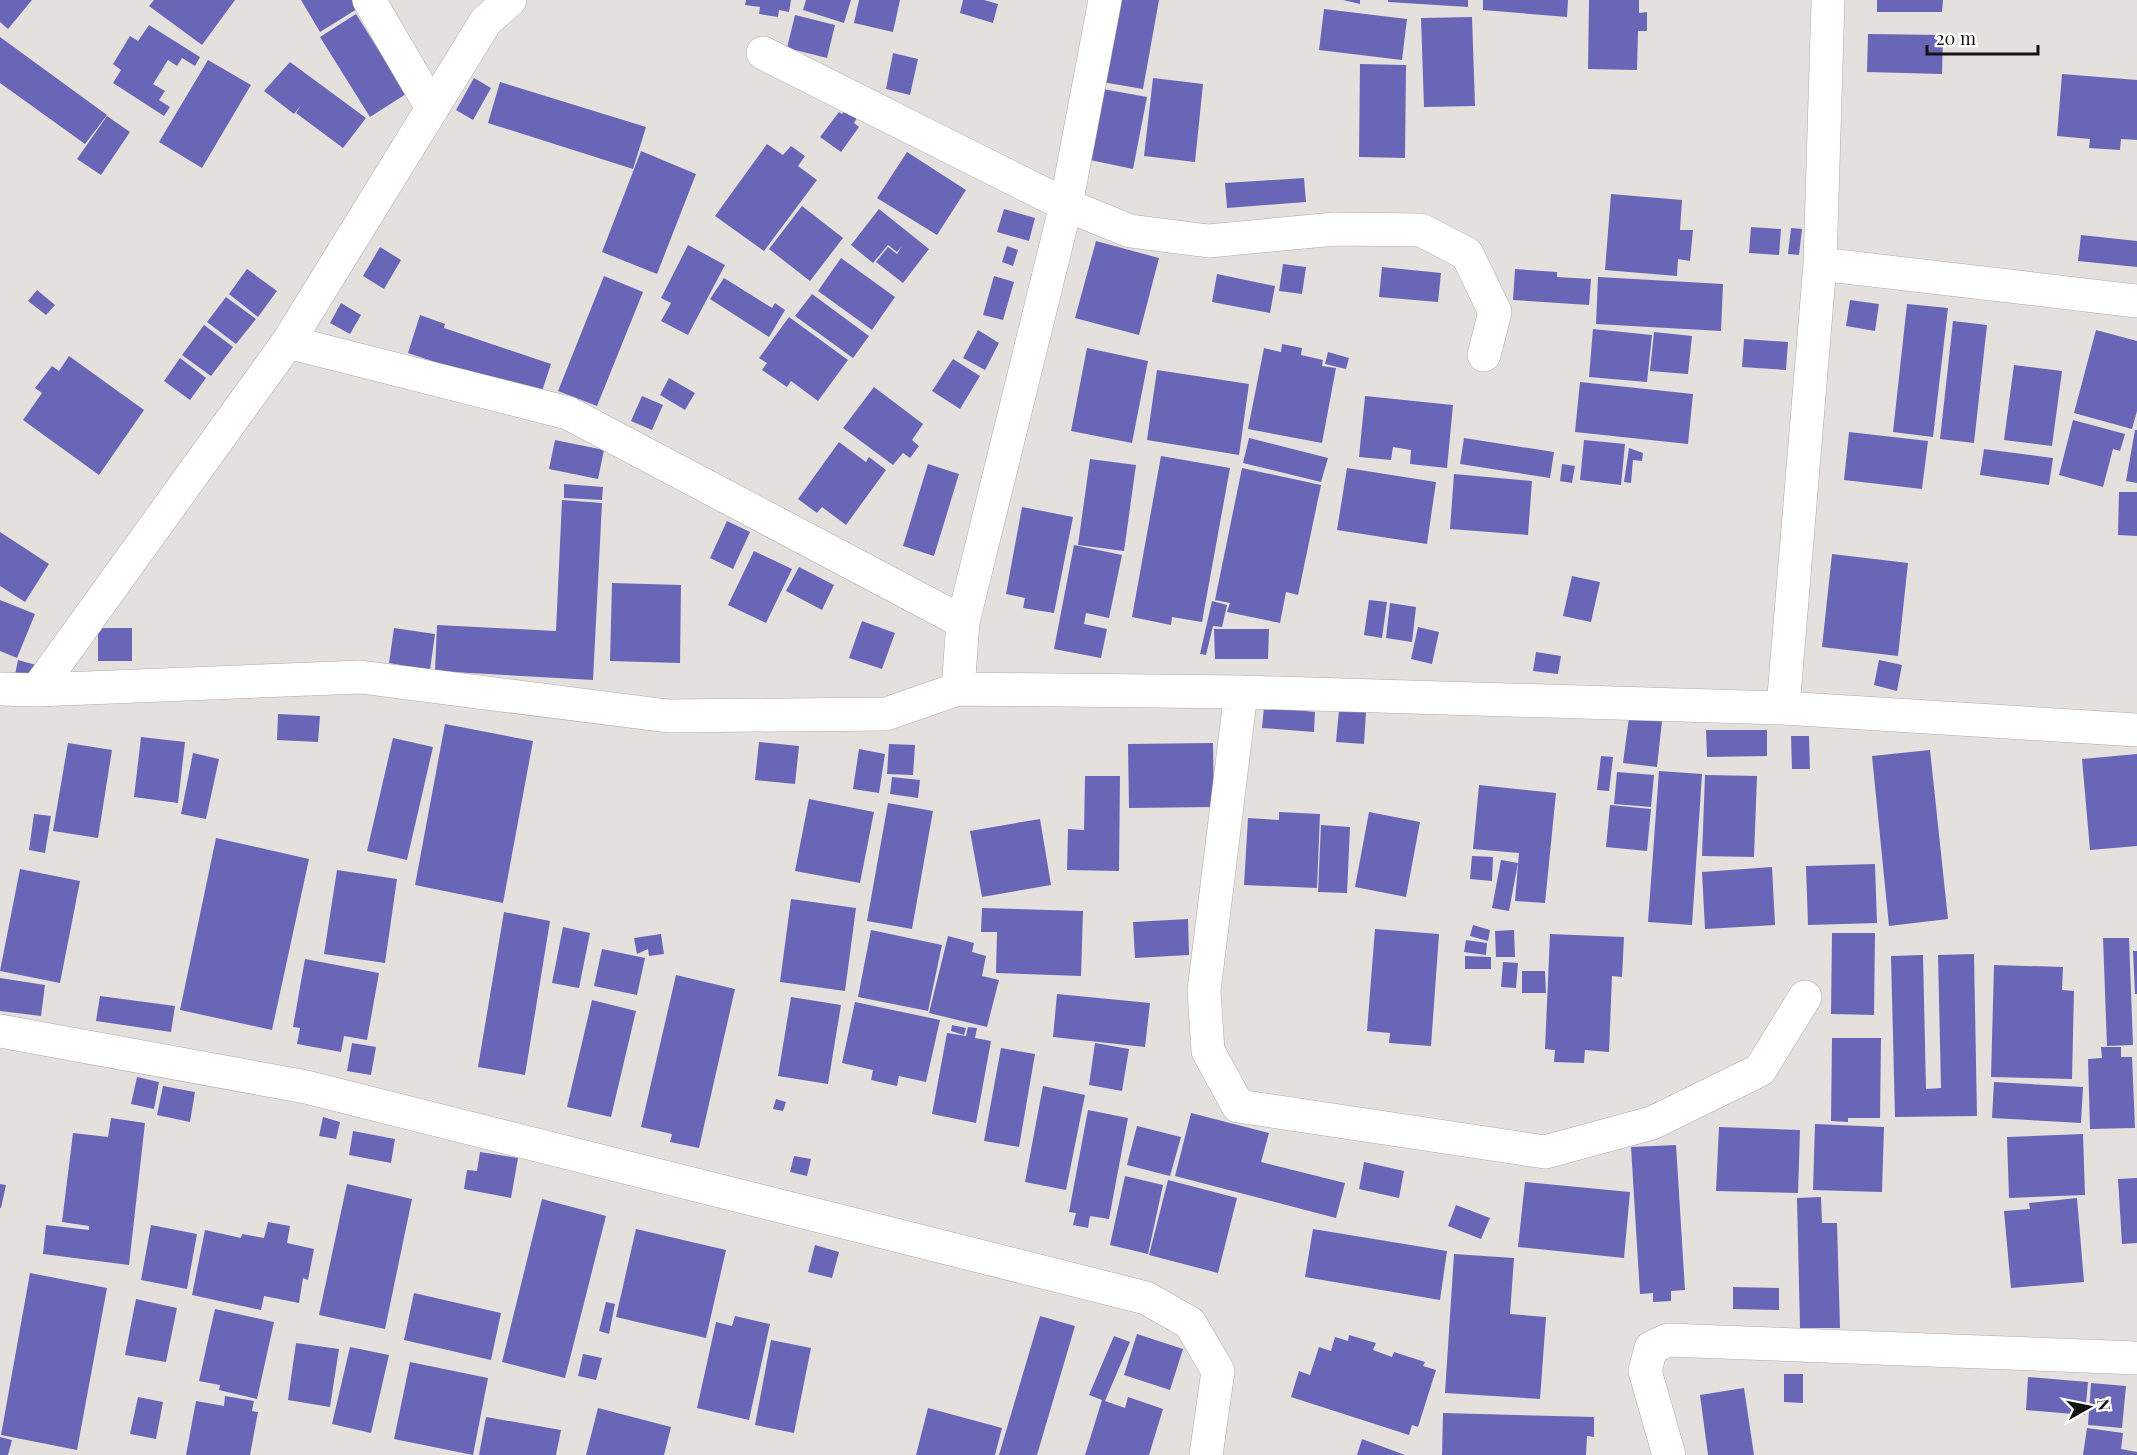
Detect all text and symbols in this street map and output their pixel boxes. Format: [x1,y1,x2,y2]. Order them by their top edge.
scale bar [1927,18,2038,56]
text: 20 m [1936,26,1976,50]
north arrow [2059,1377,2119,1437]
text: N [2093,1397,2116,1412]

